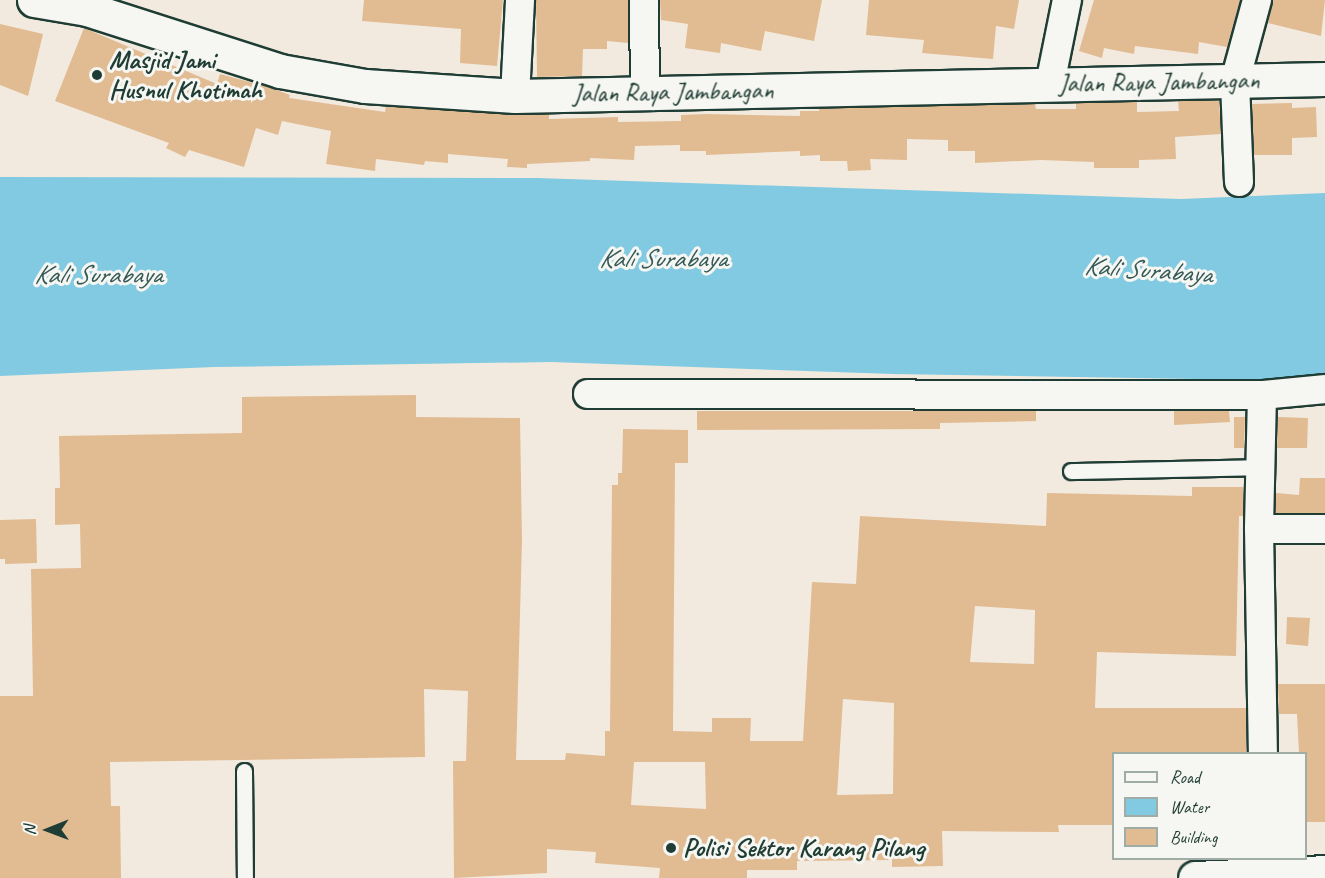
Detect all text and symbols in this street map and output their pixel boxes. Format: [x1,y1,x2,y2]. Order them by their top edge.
place label: Masjid Jami Husnul Khotimah [109,44,262,106]
street label: Jalan Raya Jambangan [1058,65,1260,99]
marker: Masjid Jami Husnul Khotimah [90,68,104,82]
street label: Jalan Raya Jambangan [572,75,774,109]
water label: Kali Surabaya [599,243,727,275]
water label: Kali Surabaya [1083,249,1213,291]
water label: Kali Surabaya [34,259,162,291]
legend [1112,752,1307,860]
text: Road [1170,766,1200,788]
text: Water [1170,796,1209,818]
north arrow [18,800,78,860]
text: N [20,825,40,835]
text: Building [1170,826,1217,848]
place label: Polisi Sektor Karang Pilang [683,832,924,864]
marker: Polisi Sektor Karang Pilang [664,841,678,855]

